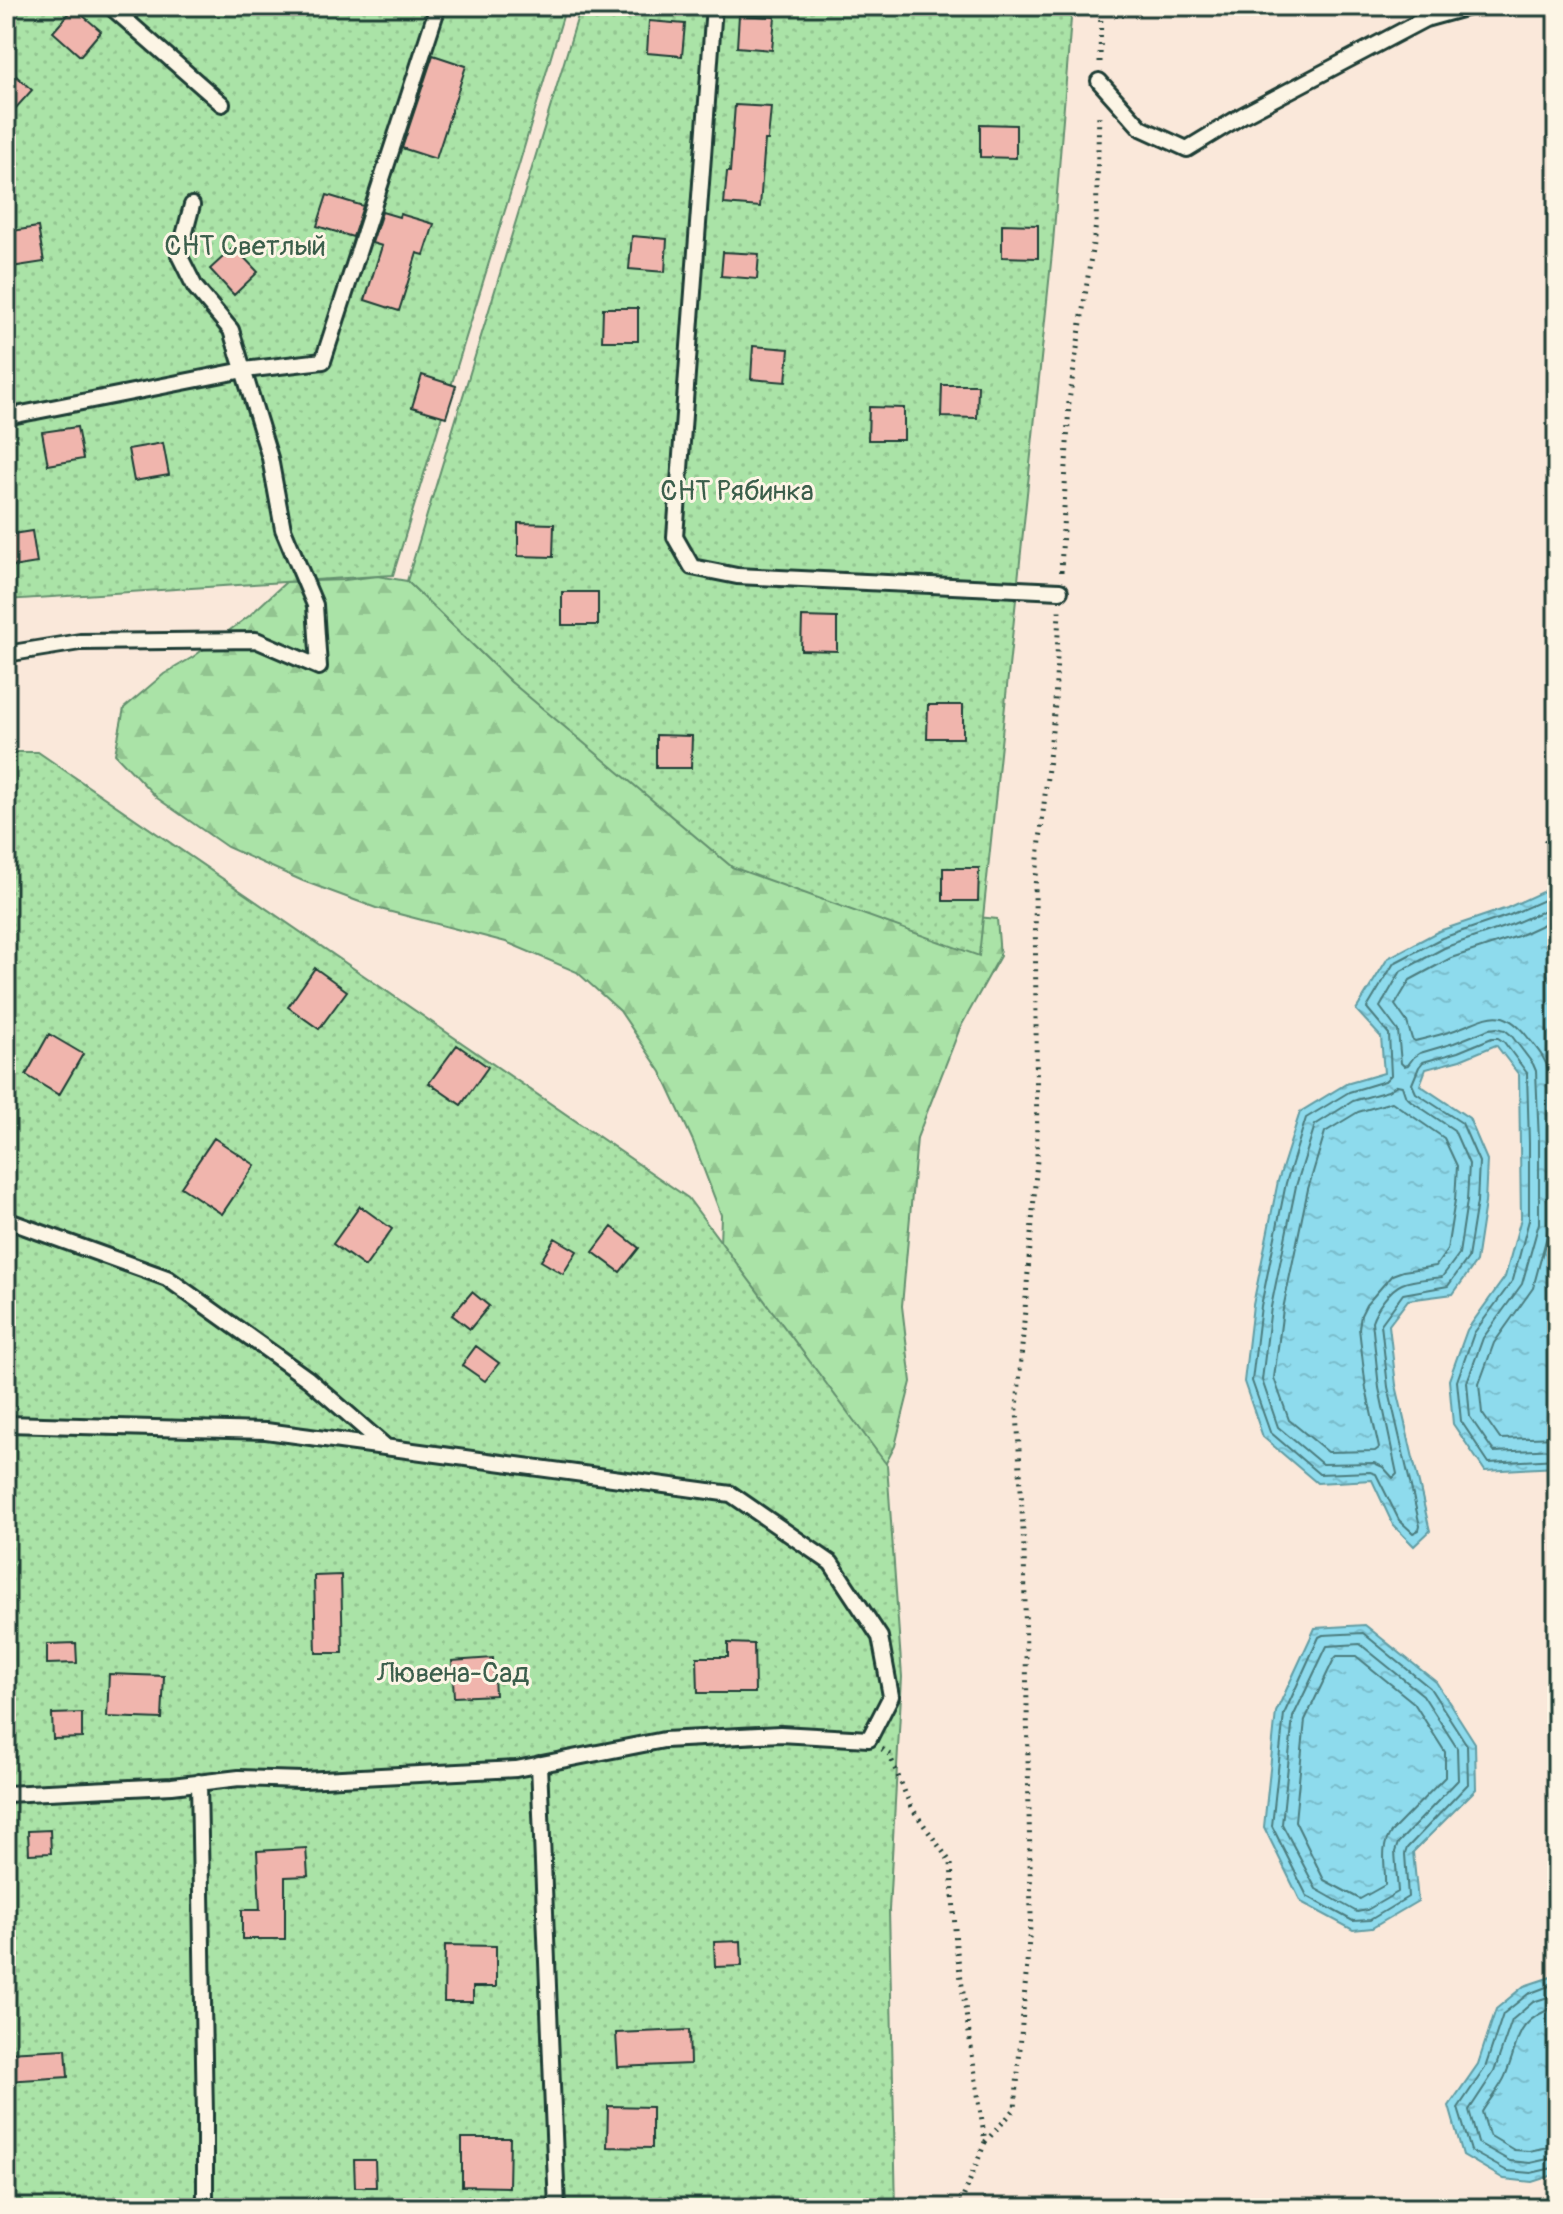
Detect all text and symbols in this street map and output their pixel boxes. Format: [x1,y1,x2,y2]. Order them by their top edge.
park label: СНТ Светлый [164,229,326,264]
park label: СНТ Рябинка [660,474,814,509]
park label: Лювена-Сад [376,1656,529,1691]

